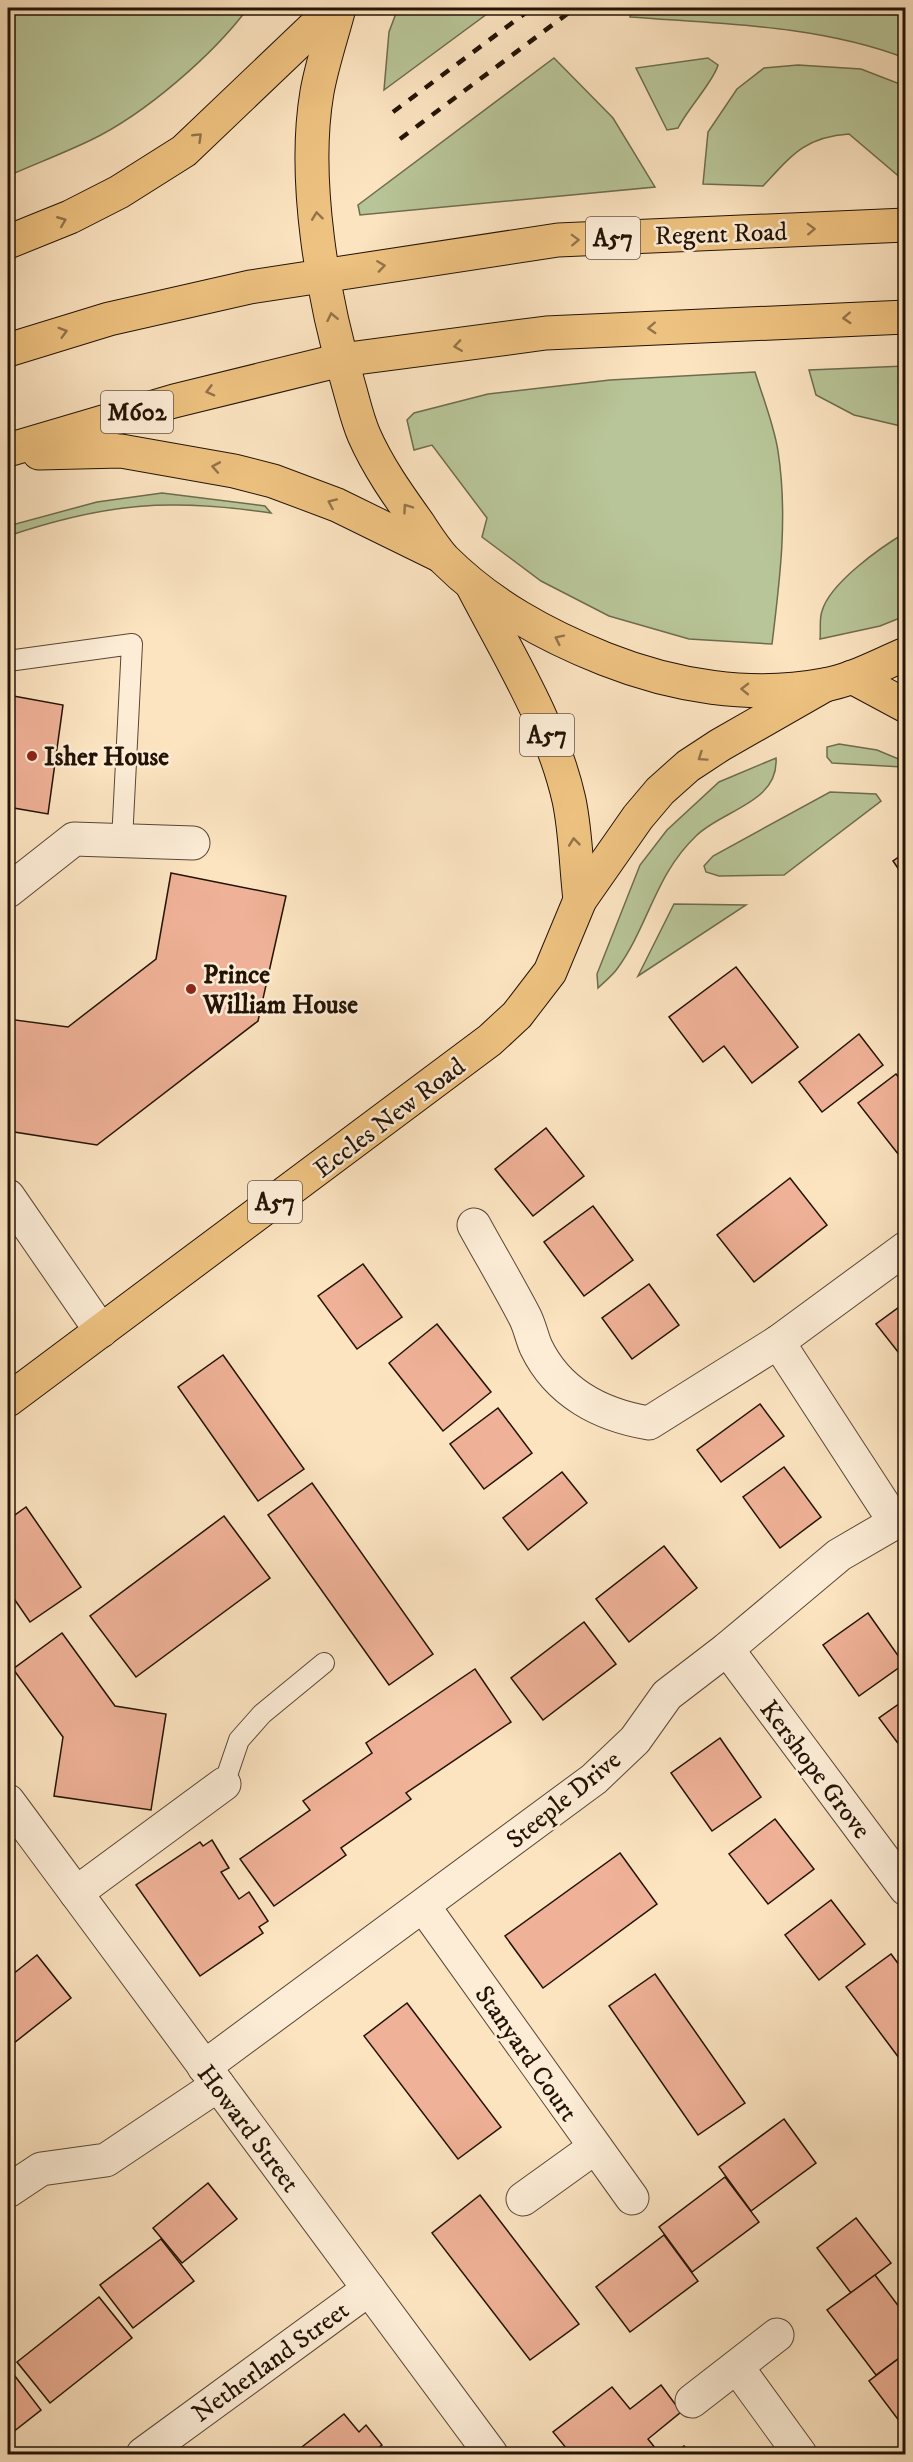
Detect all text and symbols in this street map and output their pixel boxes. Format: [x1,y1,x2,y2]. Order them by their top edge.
one-way arrow [191,134,202,145]
one-way arrow [311,212,324,221]
one-way arrow [56,216,67,228]
street label: Regent Road [654,216,788,253]
road number: A57 [586,217,640,259]
one-way arrow [807,223,816,236]
one-way arrow [570,233,579,246]
one-way arrow [377,260,386,272]
one-way arrow [327,312,340,322]
one-way arrow [843,312,852,325]
one-way arrow [648,322,657,335]
one-way arrow [57,327,68,339]
one-way arrow [454,339,463,352]
one-way arrow [205,384,215,397]
road number: M602 [101,391,173,433]
one-way arrow [211,461,221,474]
one-way arrow [327,499,338,511]
one-way arrow [403,504,414,515]
one-way arrow [554,634,565,646]
one-way arrow [741,683,750,695]
road number: A57 [520,714,574,756]
place label: Isher House [44,741,169,774]
marker: Isher House [25,749,39,763]
one-way arrow [697,750,708,761]
one-way arrow [568,837,581,846]
place label: Prince William House [202,959,358,1022]
marker: Prince William House [184,982,198,996]
street label: Eccles New Road [308,1050,472,1186]
road number: A57 [248,1181,302,1223]
street label: Kershope Grove [752,1694,878,1846]
street label: Steeple Drive [500,1744,628,1857]
street label: Stanyard Court [467,1980,585,2128]
street label: Howard Street [189,2059,307,2199]
street label: Netherland Street [186,2294,356,2430]

